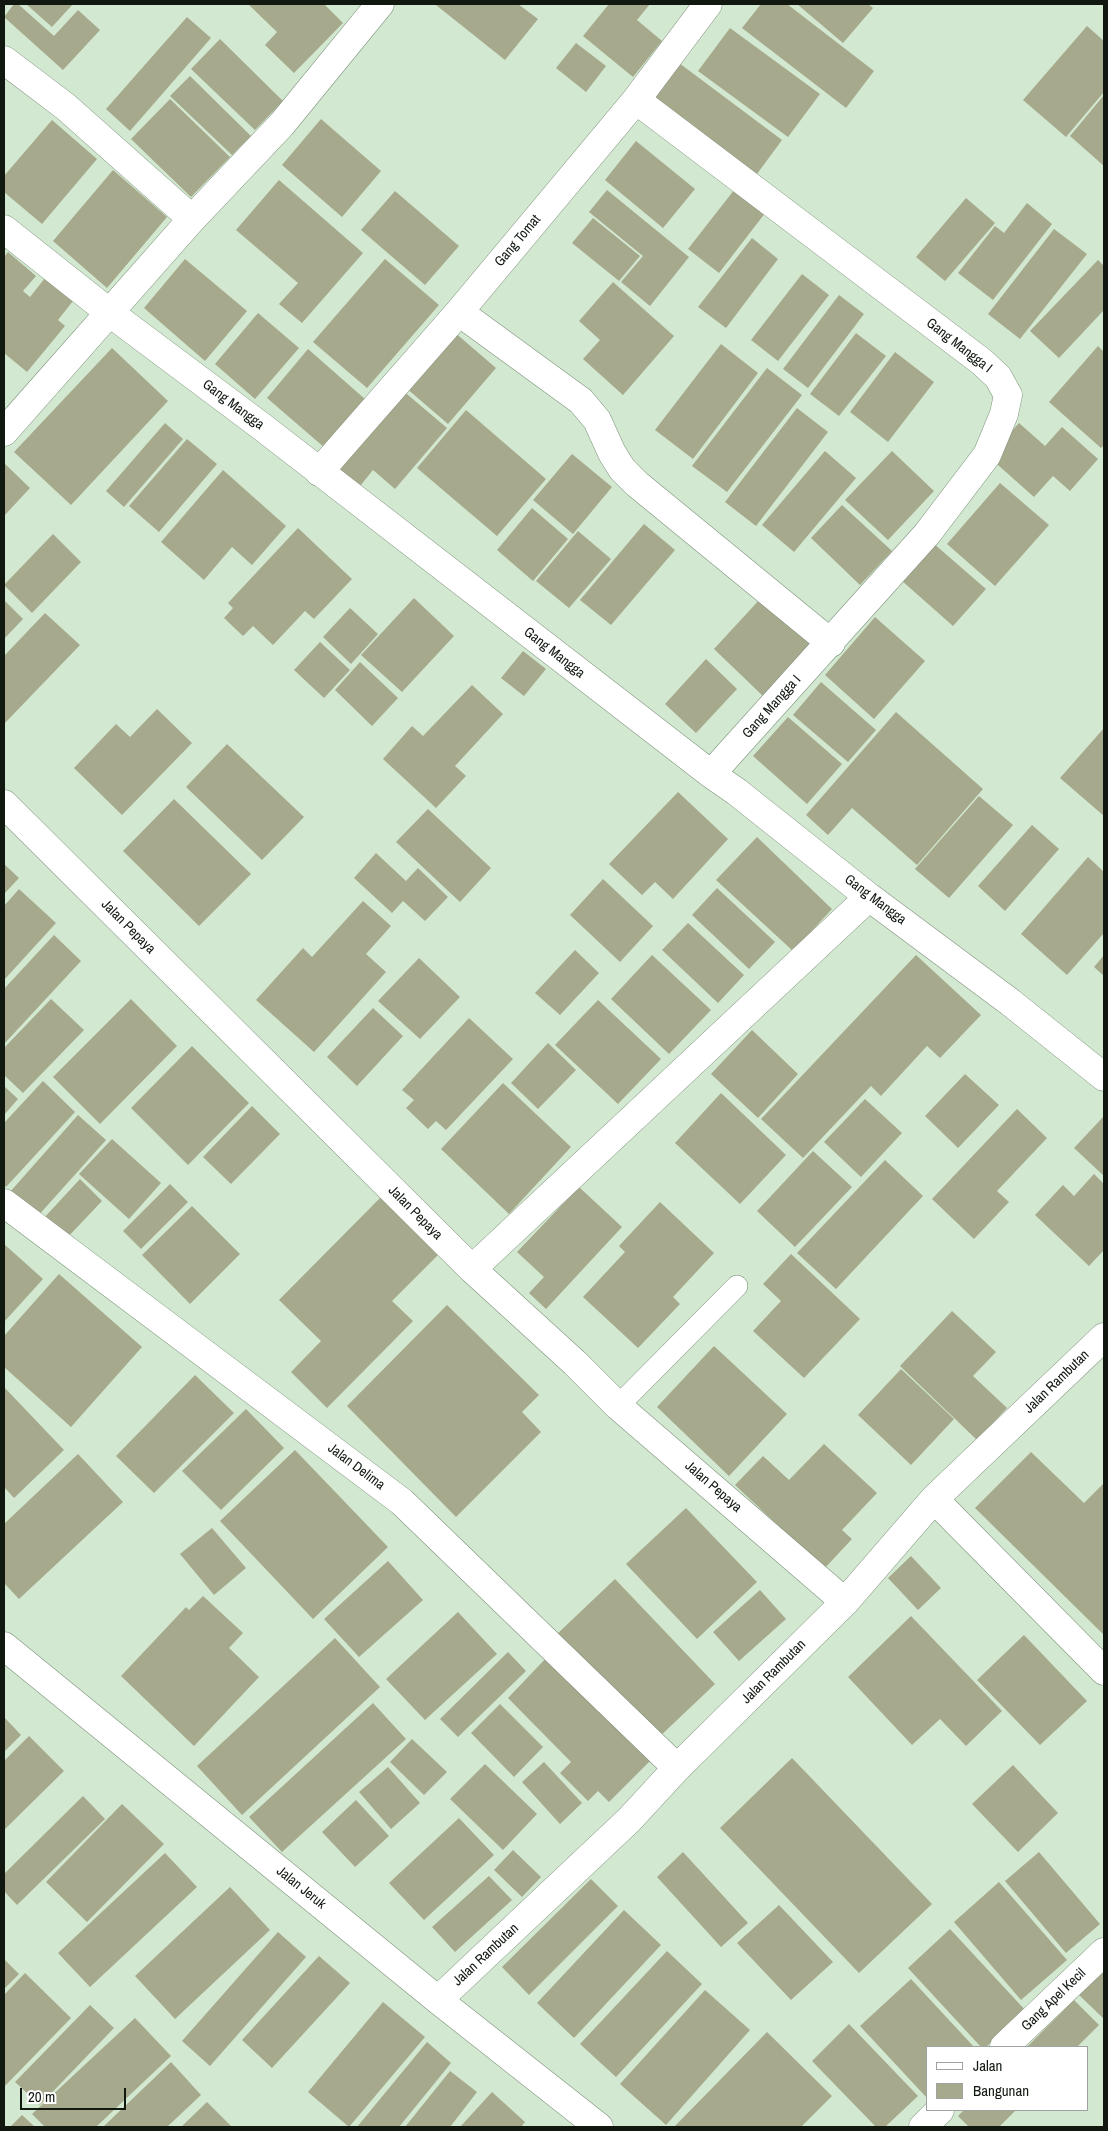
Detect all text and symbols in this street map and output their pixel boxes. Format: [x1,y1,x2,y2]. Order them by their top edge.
street label: Gang Tomat [491,212,545,270]
street label: Gang Mangga I [923,315,995,377]
street label: Gang Mangga [199,376,267,434]
street label: Gang Mangga [520,624,588,682]
street label: Gang Mangga I [739,672,805,742]
street label: Gang Mangga [841,871,909,929]
street label: Jalan Pepaya [97,896,159,958]
street label: Jalan Pepaya [384,1182,446,1244]
street label: Jalan Rambutan [1021,1347,1093,1417]
street label: Jalan Delima [324,1440,388,1494]
street label: Jalan Pepaya [681,1458,745,1516]
street label: Jalan Rambutan [739,1637,809,1707]
street label: Jalan Jeruk [273,1863,329,1913]
street label: Jalan Rambutan [450,1920,522,1990]
street label: Gang Apel Kecil [1018,1965,1090,2035]
legend [926,2046,1088,2111]
text: Jalan [973,2055,1002,2076]
scale bar [22,2078,129,2110]
text: Bangunan [973,2080,1029,2101]
text: 20 m [28,2086,55,2107]

